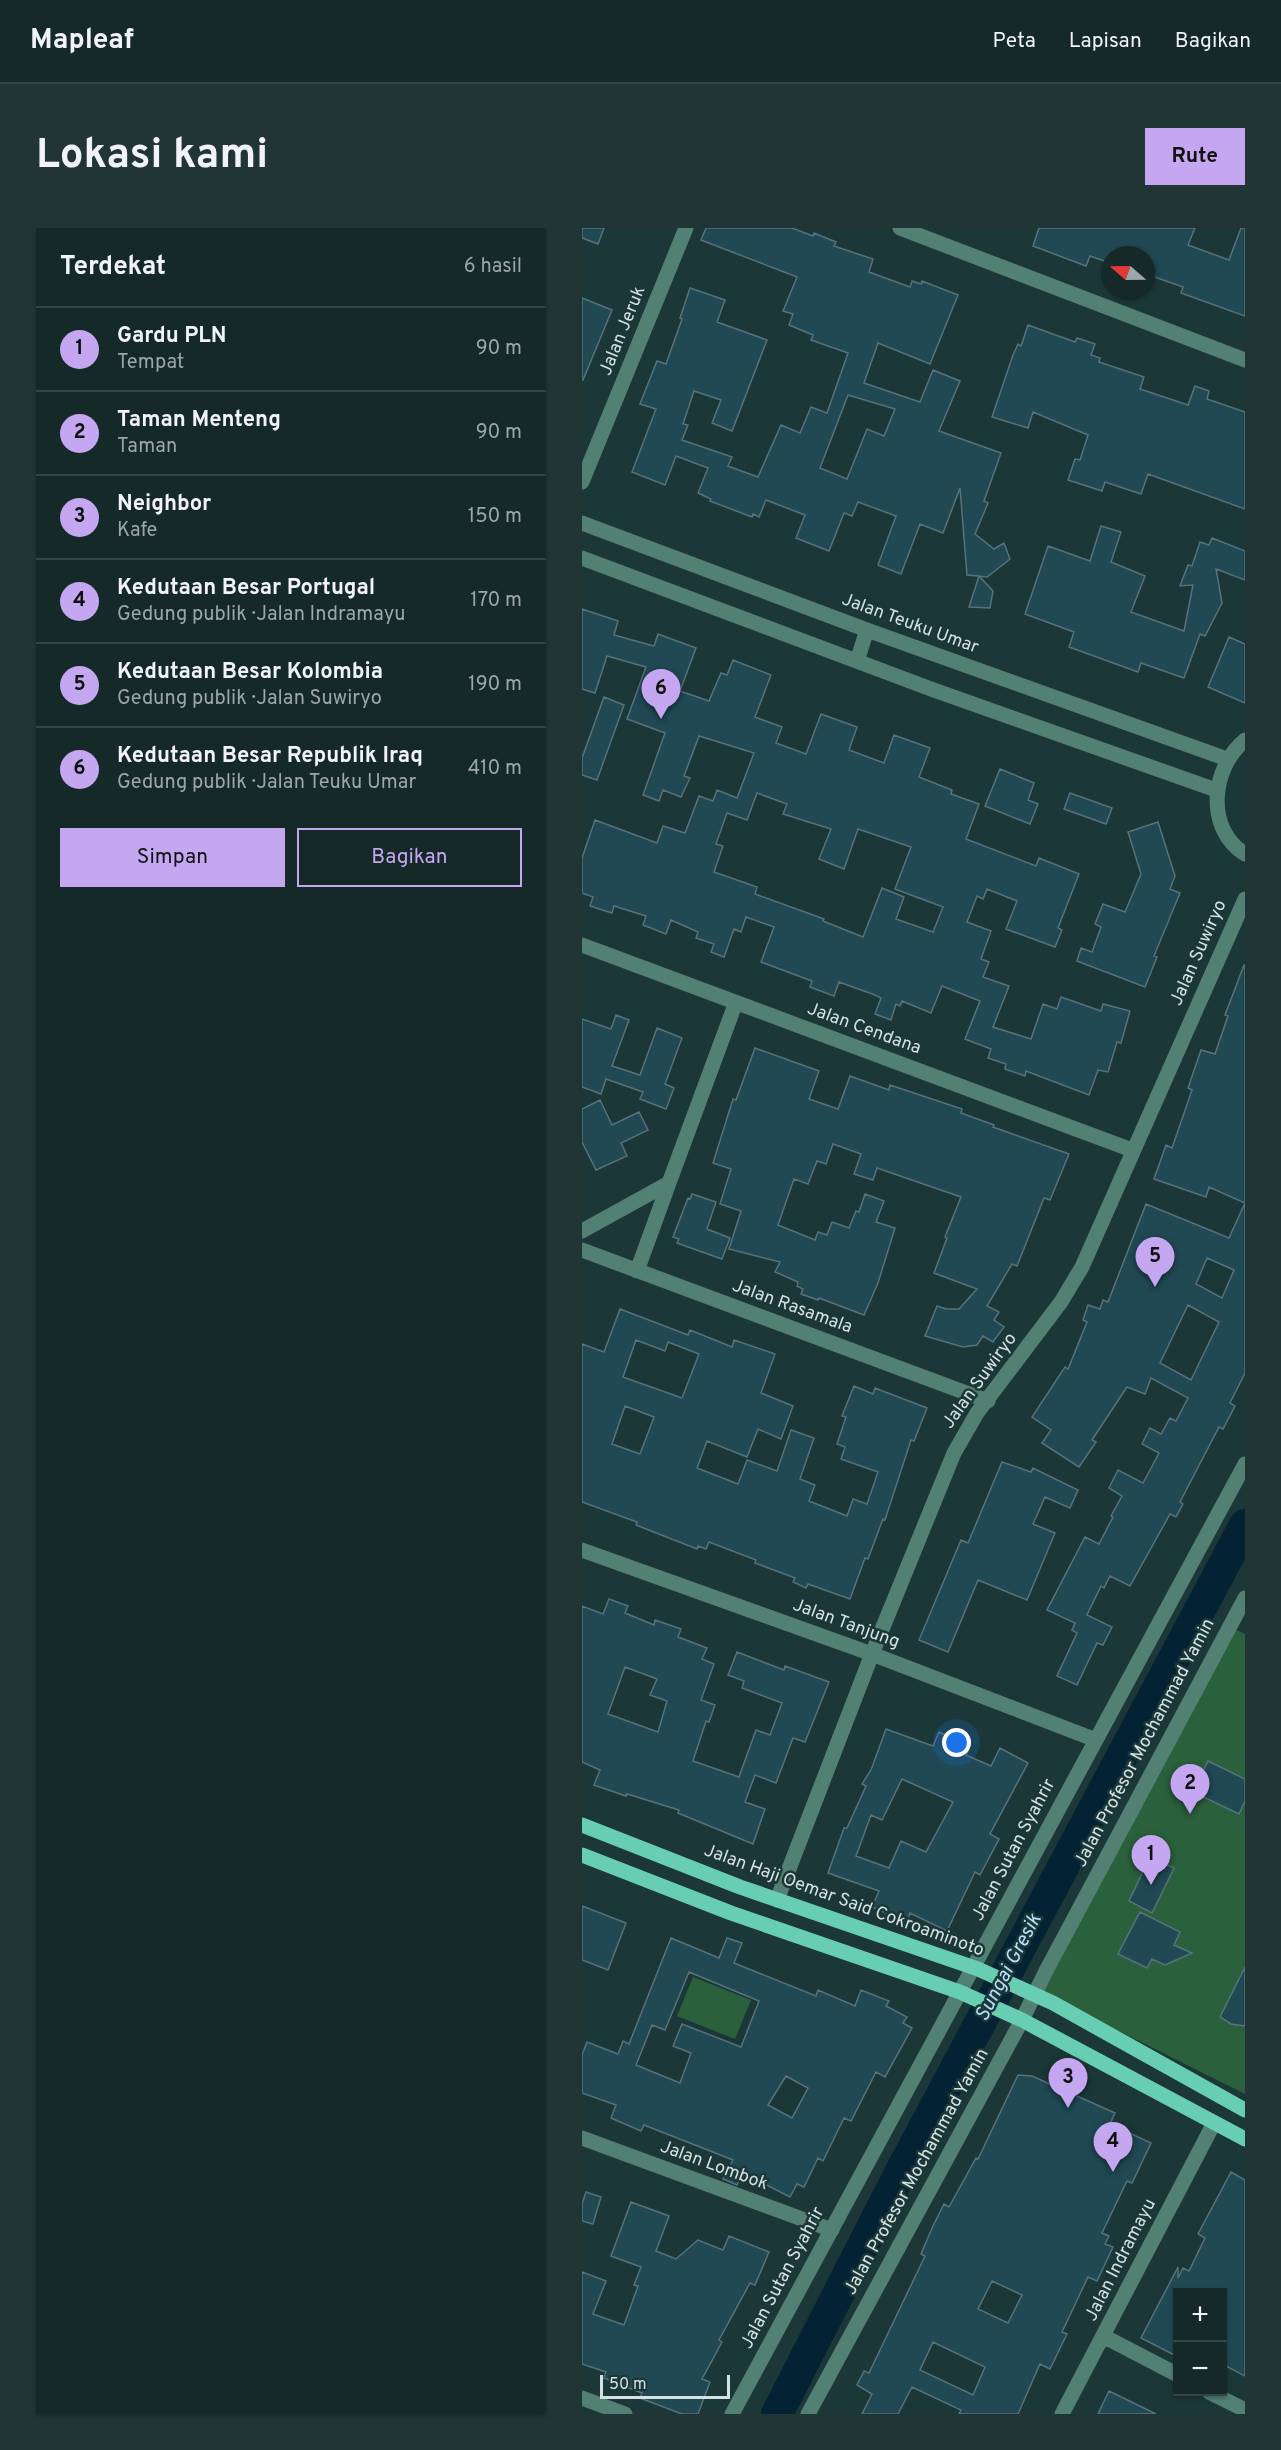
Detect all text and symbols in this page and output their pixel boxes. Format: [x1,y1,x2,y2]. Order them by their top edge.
text: Mapleaf [30,23,134,59]
text: Peta [993,28,1036,55]
text: Lapisan [1069,28,1142,55]
text: Bagikan [1175,28,1251,55]
button: Rute [1145,128,1245,185]
text: Lokasi kami [36,130,268,183]
north arrow [1101,246,1155,300]
text: Terdekat [60,251,166,284]
text: 6 hasil [464,254,522,280]
street label: Jalan Jeruk [595,283,651,379]
text: Gardu PLN [117,323,227,350]
text: 1 [76,336,84,362]
text: 90 m [476,336,522,362]
text: Tempat [117,350,184,376]
text: Taman Menteng [117,407,281,434]
text: 2 [73,420,86,446]
text: 90 m [476,420,522,446]
text: Taman [117,434,177,460]
text: Neighbor [117,491,211,518]
text: 3 [74,504,86,530]
text: 150 m [468,504,522,530]
text: Kafe [117,518,157,544]
text: Kedutaan Besar Portugal [117,575,375,602]
text: 4 [73,588,86,614]
text: 170 m [470,588,522,614]
street label: Jalan Teuku Umar [838,589,982,659]
text: Gedung publik · Jalan Indramayu [117,602,406,628]
text: Kedutaan Besar Kolombia [117,659,383,686]
pin: 6 [642,670,680,719]
text: 5 [73,672,86,698]
text: 190 m [468,672,522,698]
text: Gedung publik · Jalan Suwiryo [117,686,382,712]
text: Kedutaan Besar Republik Iraq [117,743,423,770]
text: 6 [73,756,86,782]
text: 410 m [468,756,522,782]
text: Gedung publik · Jalan Teuku Umar [117,770,416,796]
button: Simpan [60,828,285,887]
button: Bagikan [297,828,522,887]
street label: Jalan Suwiryo [1165,897,1233,1009]
street label: Jalan Cendana [804,998,924,1060]
pin: 5 [1136,1238,1174,1287]
street label: Jalan Rasamala [729,1275,855,1339]
street label: Jalan Suwiryo [937,1328,1023,1434]
street label: Jalan Tanjung [789,1594,903,1654]
street label: Jalan Profesor Mochammad Yamin [1070,1615,1220,1871]
your location [942,1728,971,1757]
pin: 2 [1170,1764,1210,1814]
street label: Jalan Sutan Syahrir [967,1775,1061,1925]
pin: 1 [1132,1836,1170,1885]
street label: Jalan Haji Oemar Said Cokroaminoto [701,1839,987,1963]
water label: Sungai Gresik [970,1909,1049,2026]
street label: Jalan Profesor Mochammad Yamin [839,2045,995,2299]
pin: 3 [1048,2058,1088,2108]
pin: 4 [1094,2122,1132,2172]
street label: Jalan Lombok [657,2136,771,2196]
street label: Jalan Indramayu [1080,2195,1162,2325]
street label: Jalan Sutan Syahrir [736,2203,830,2353]
map controls [1173,2288,1227,2396]
button: + [1173,2288,1227,2342]
button: − [1173,2342,1227,2396]
scale bar [600,2372,730,2400]
text: 50 m [609,2375,647,2395]

